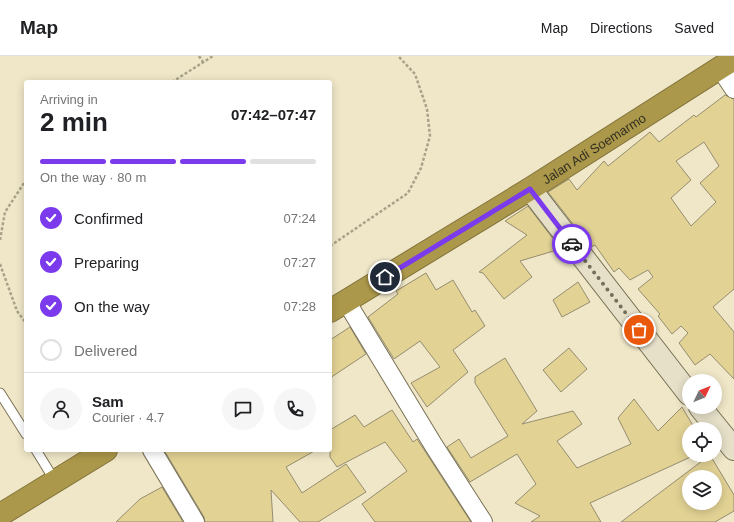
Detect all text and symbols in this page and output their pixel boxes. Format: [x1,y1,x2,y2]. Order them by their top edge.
text: Map [20,17,58,38]
text: Map [541,20,568,36]
text: Directions [590,20,652,36]
text: Saved [674,20,714,36]
text: Arriving in [40,92,98,107]
text: 07:42–07:47 [231,106,316,123]
text: 2 min [40,107,108,137]
street label: Jalan Adi Soemarmo [539,110,649,187]
text: On the way · 80 m [40,170,146,185]
icon: check [40,207,62,229]
text: Confirmed [74,210,143,227]
text: 07:24 [283,211,316,226]
courier [552,224,592,264]
icon: car [561,233,583,255]
icon: check [40,251,62,273]
text: Preparing [74,254,139,271]
text: 07:27 [283,255,316,270]
pin [368,260,402,294]
icon: home [374,266,396,288]
icon: check [40,295,62,317]
text: On the way [74,298,150,315]
text: 07:28 [283,299,316,314]
pin [622,313,656,347]
icon: bag [628,319,650,341]
text: Delivered [74,342,137,359]
north arrow [682,374,722,414]
map controls [682,374,722,510]
button: person [40,388,82,430]
button: chat [222,388,264,430]
button: phone [274,388,316,430]
text: Sam [92,393,124,410]
text: Courier · 4.7 [92,410,164,425]
button: locate [682,422,722,462]
button: layers [682,470,722,510]

